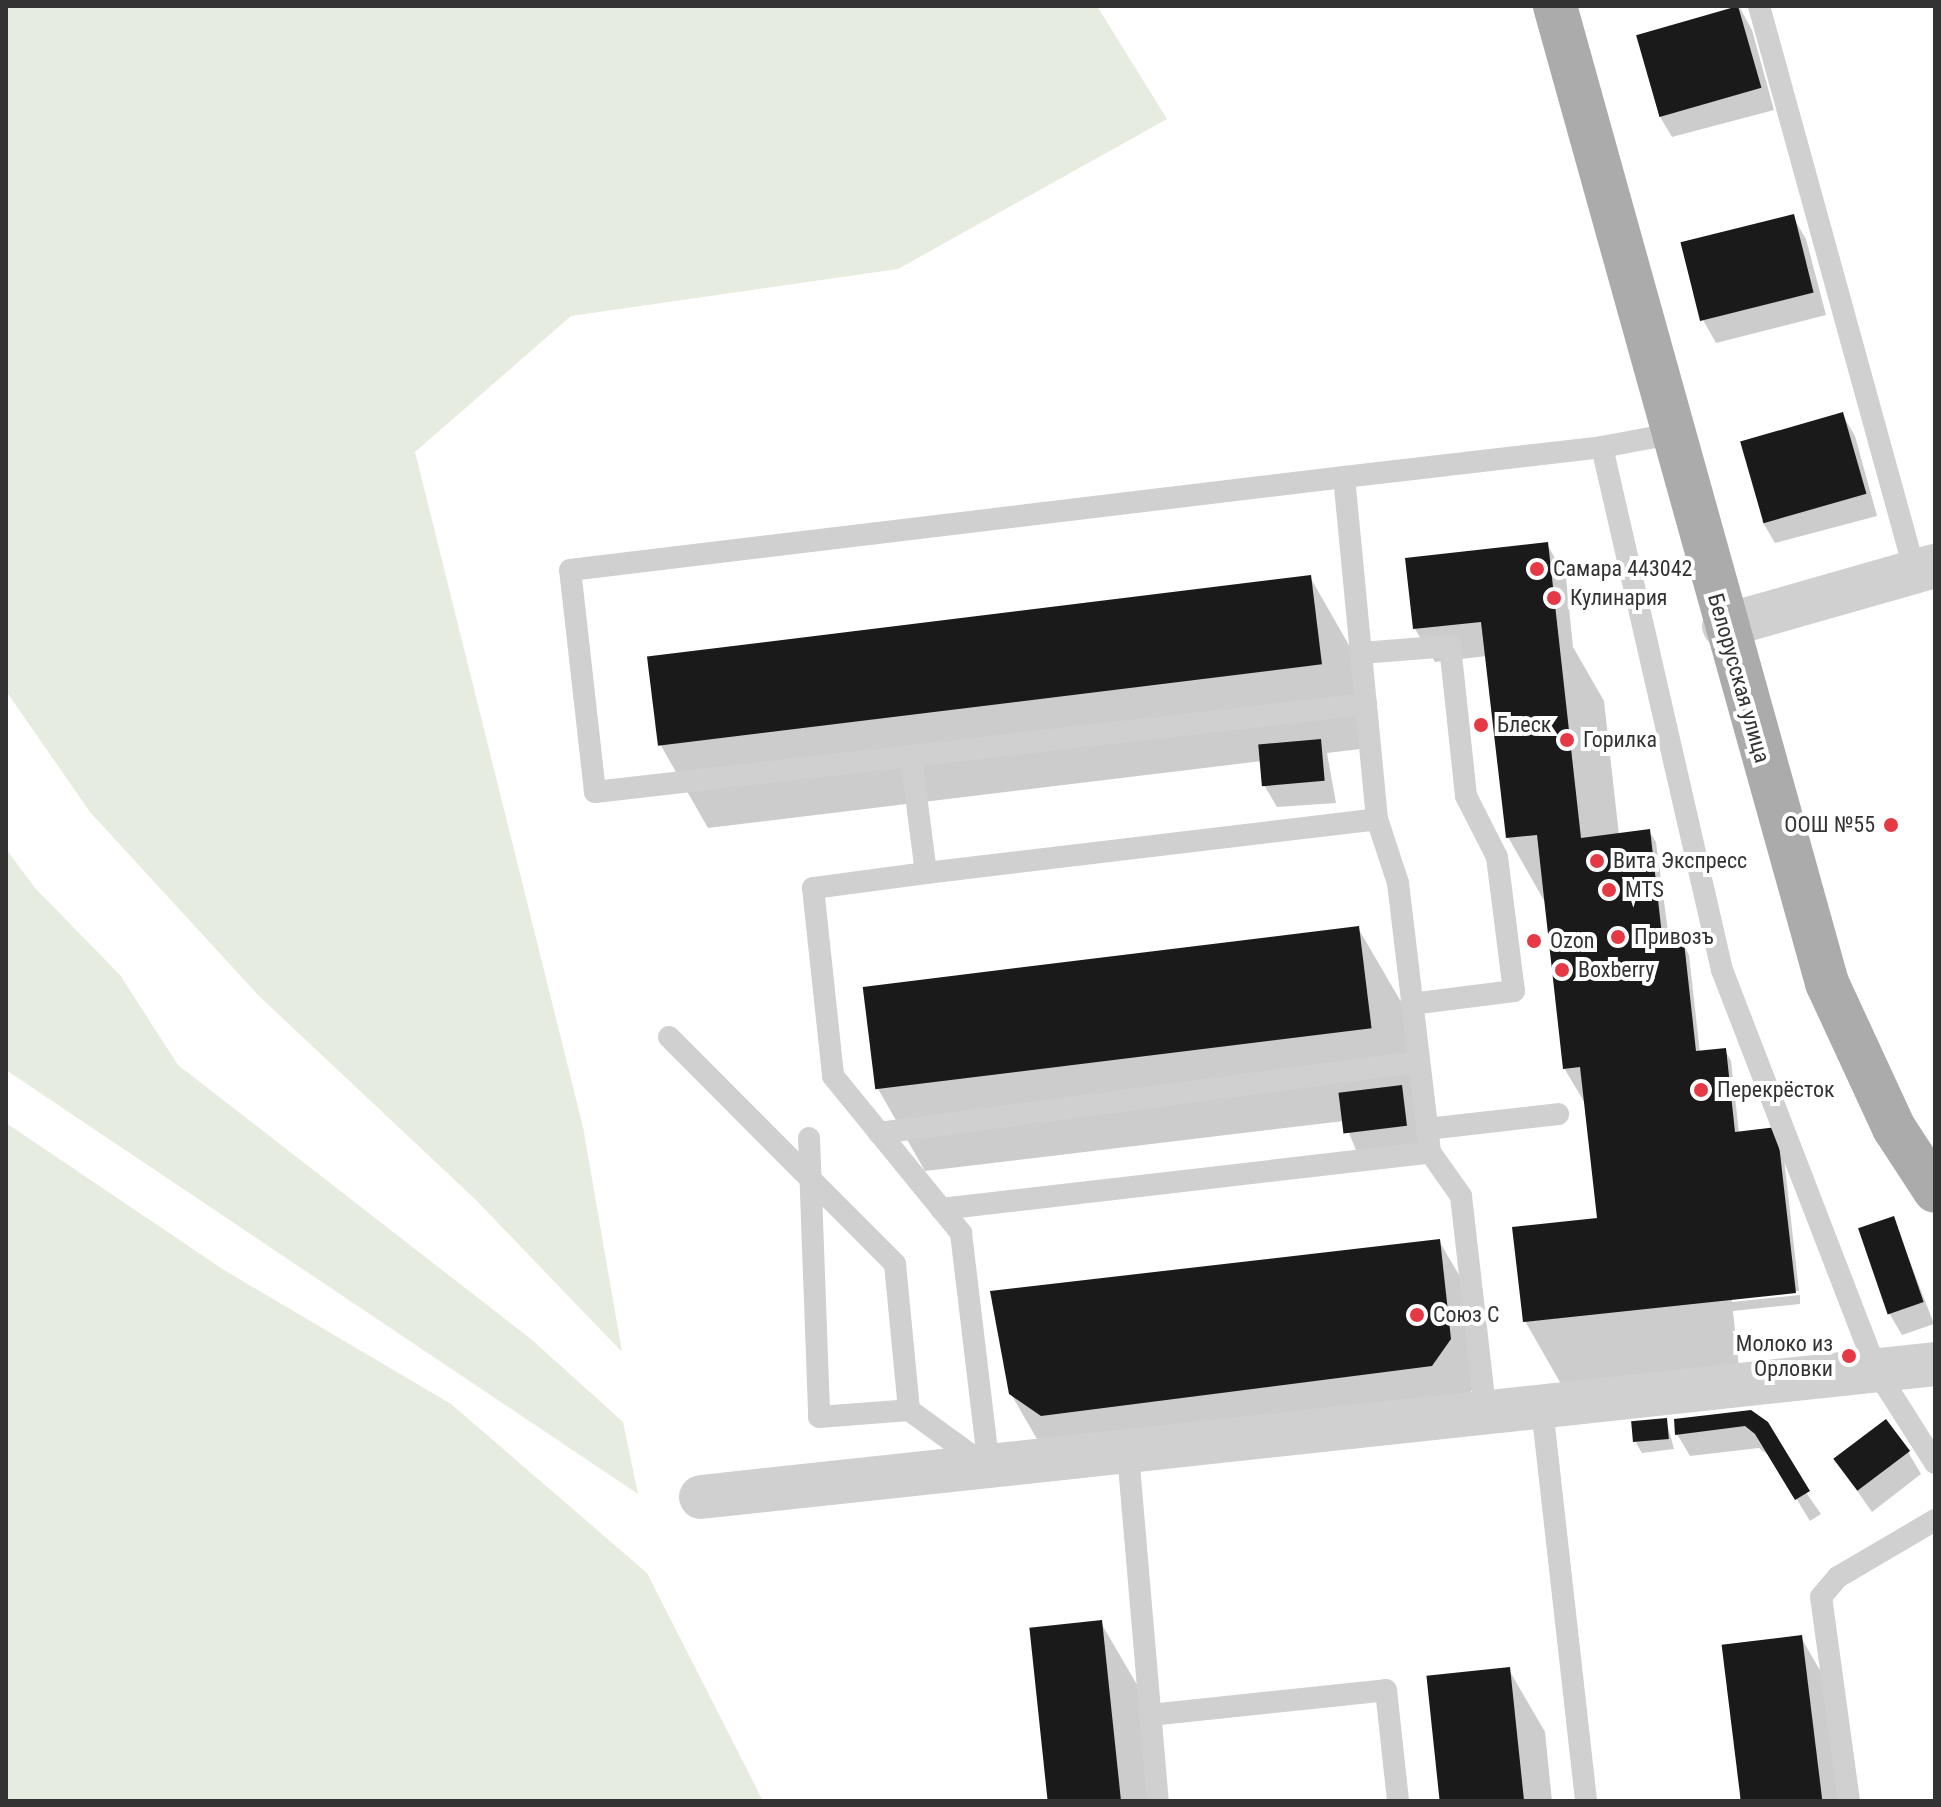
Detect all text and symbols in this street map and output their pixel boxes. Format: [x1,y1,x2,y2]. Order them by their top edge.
place label: Самара 443042 [1553,556,1692,582]
marker: Самара 443042 [1528,560,1546,578]
place label: Кулинария [1570,585,1667,611]
marker: Кулинария [1545,589,1563,607]
street label: Белорусская улица [1702,590,1776,766]
place label: Блеск [1497,712,1551,738]
marker: Блеск [1472,716,1490,734]
place label: Горилка [1583,727,1657,753]
marker: Горилка [1558,731,1576,749]
place label: ООШ №55 [1784,812,1875,838]
marker: ООШ №55 [1882,816,1900,834]
place label: Вита Экспресс [1613,848,1747,874]
marker: Вита Экспресс [1588,852,1606,870]
place label: MTS [1625,877,1664,903]
marker: MTS [1600,881,1618,899]
place label: Привозъ [1634,924,1713,950]
place label: Ozon [1550,928,1594,954]
marker: Привозъ [1609,928,1627,946]
marker: Ozon [1525,932,1543,950]
place label: Boxberry [1578,957,1654,983]
marker: Boxberry [1553,961,1571,979]
place label: Перекрёсток [1717,1077,1835,1103]
marker: Перекрёсток [1692,1081,1710,1099]
place label: Союз С [1433,1302,1499,1328]
marker: Союз С [1408,1306,1426,1324]
place label: Молоко из Орловки [1736,1330,1833,1382]
marker: Молоко из Орловки [1840,1347,1858,1365]

